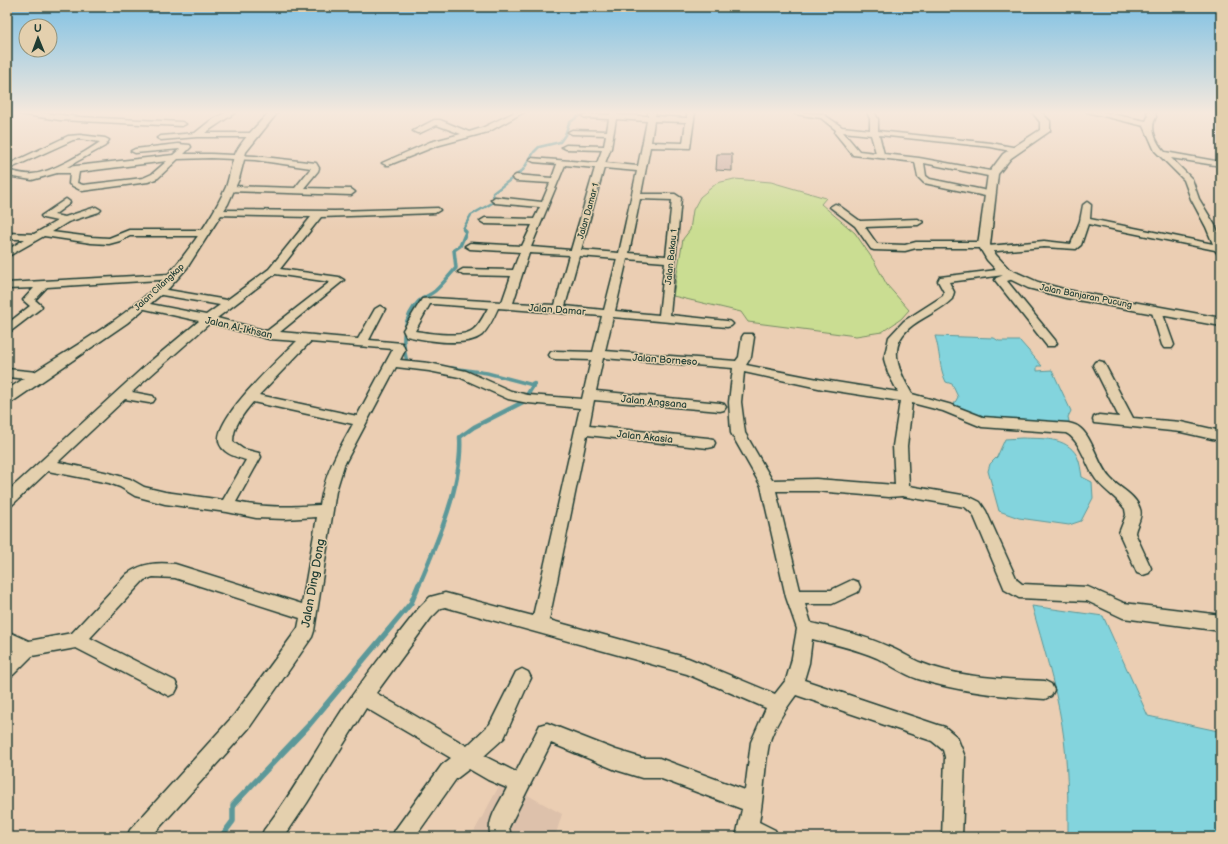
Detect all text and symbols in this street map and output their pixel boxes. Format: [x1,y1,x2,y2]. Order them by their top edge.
north arrow [18,18,58,58]
text: U [34,22,42,35]
street label: Jalan Damar 1 [575,182,602,240]
street label: Jalan Bakau 1 [663,229,680,285]
street label: Jalan Cilangkap [132,261,187,313]
street label: Jalan Banjaran Pucung [1039,282,1133,311]
street label: Jalan Damar [528,302,586,318]
street label: Jalan Al-Ikhsan [204,314,274,342]
street label: Jalan Borneso [632,352,698,368]
street label: Jalan Angsana [620,393,688,411]
street label: Jalan Akasia [616,428,674,446]
street label: Jalan Ding Dong [298,538,329,629]

